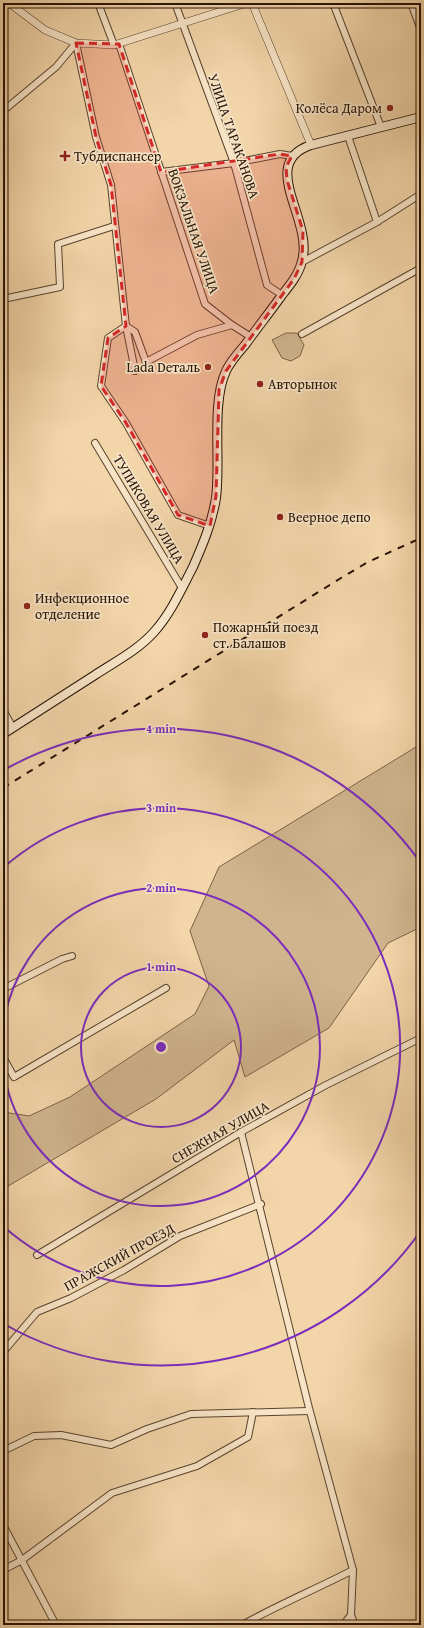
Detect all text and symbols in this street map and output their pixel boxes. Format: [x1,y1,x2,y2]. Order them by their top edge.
street label: УЛИЦА ТАРАКАНОВА [203,71,265,202]
place label: Колёса Даром [296,98,382,118]
marker: Колёса Даром [385,103,395,113]
place label: Тубдиспансер [74,146,162,166]
marker: Тубдиспансер [59,150,71,162]
street label: ВОКЗАЛЬНАЯ УЛИЦА [163,166,225,297]
place label: Lada Dеталь [127,357,200,377]
marker: Lada Dеталь [203,362,213,372]
place label: Авторынок [268,374,338,394]
marker: Авторынок [255,379,265,389]
street label: ТУПИКОВАЯ УЛИЦА [108,451,190,568]
place label: Веерное депо [288,507,371,527]
marker: Веерное депо [275,512,285,522]
place label: Инфекционное отделение [35,588,130,624]
marker: Инфекционное отделение [22,601,32,611]
place label: Пожарный поезд ст. Балашов [213,617,319,653]
marker: Пожарный поезд ст. Балашов [200,630,210,640]
text: 4 min [146,720,176,737]
text: 3 min [146,799,176,816]
text: 2 min [146,879,176,896]
text: 1 min [146,958,176,975]
centre of rings [154,1040,168,1054]
street label: СНЕЖНАЯ УЛИЦА [167,1096,273,1168]
street label: ПРАЖСКИЙ ПРОЕЗД [60,1218,178,1296]

